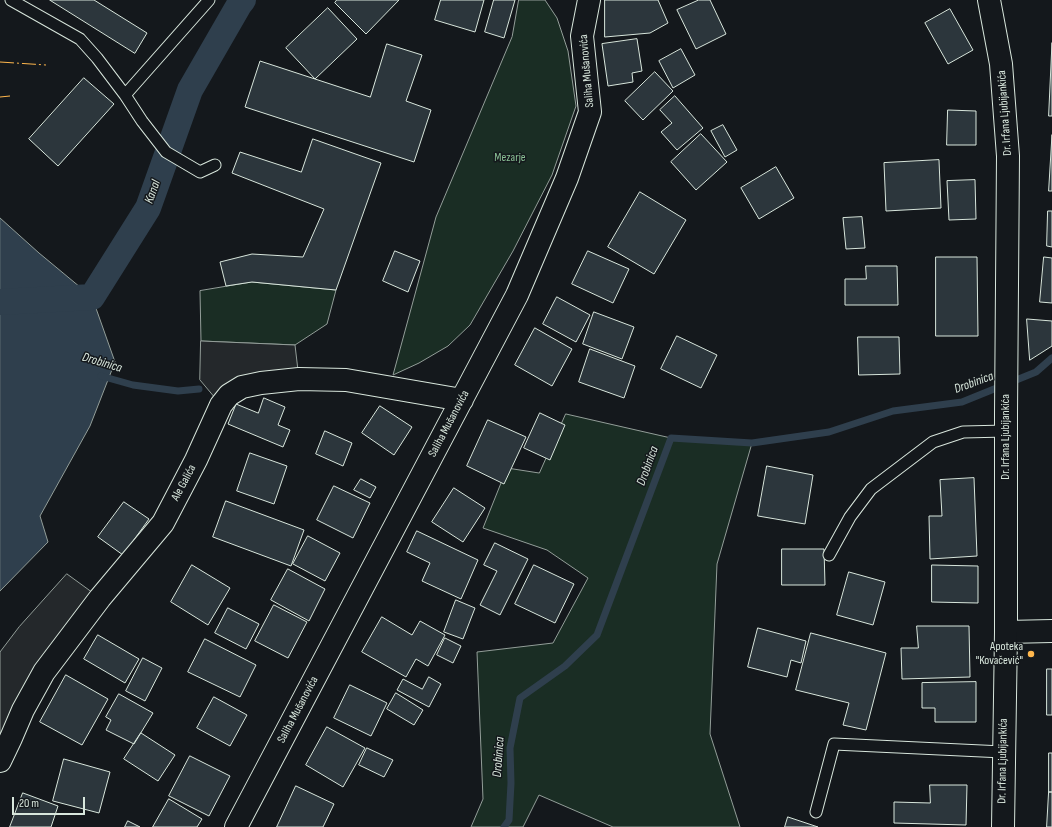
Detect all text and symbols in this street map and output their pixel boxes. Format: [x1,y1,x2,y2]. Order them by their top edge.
street label: Saliha Mušanovića [577,34,597,108]
street label: Dr. Irfana Ljubijankića [995,70,1015,156]
park label: Mezarje [494,151,526,165]
water label: Kanal [142,178,164,206]
water label: Drobinica [80,350,124,376]
water label: Drobinica [952,369,996,397]
street label: Saliha Mušanovića [425,388,473,460]
street label: Dr. Irfana Ljubijankića [999,394,1013,480]
water label: Drobinica [634,444,662,488]
street label: Ale Galića [169,462,199,504]
place label: Apoteka "Kovačević" [976,640,1023,668]
marker: Apoteka "Kovačević" [1026,649,1036,659]
street label: Saliha Mušanovića [274,674,322,746]
street label: Dr. Irfana Ljubijankića [995,718,1011,804]
water label: Drobinica [490,736,508,778]
scale bar [14,789,87,815]
text: 20 m [19,796,39,811]

